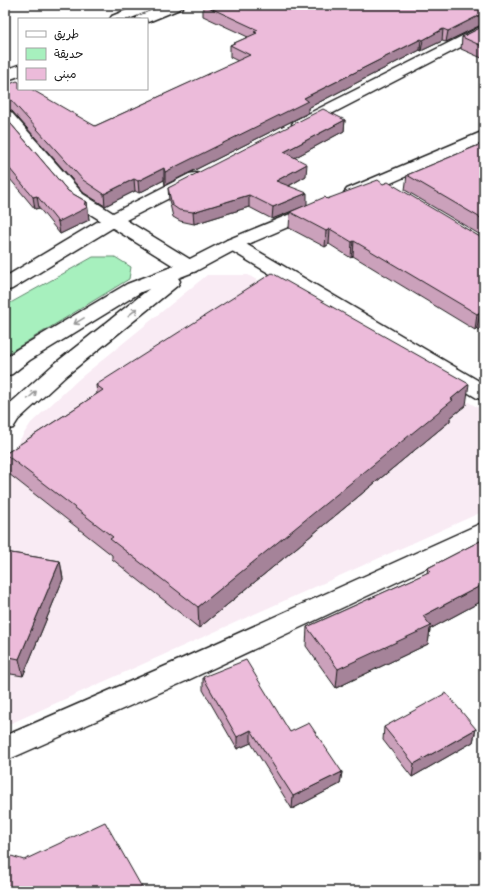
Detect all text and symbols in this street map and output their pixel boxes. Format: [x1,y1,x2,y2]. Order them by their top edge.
legend [18,18,148,90]
text: طريق [54,25,79,44]
text: حديقة [54,45,83,64]
text: مبنى [54,65,77,84]
one-way arrow [127,308,138,317]
one-way arrow [73,318,85,326]
one-way arrow [27,391,37,400]

